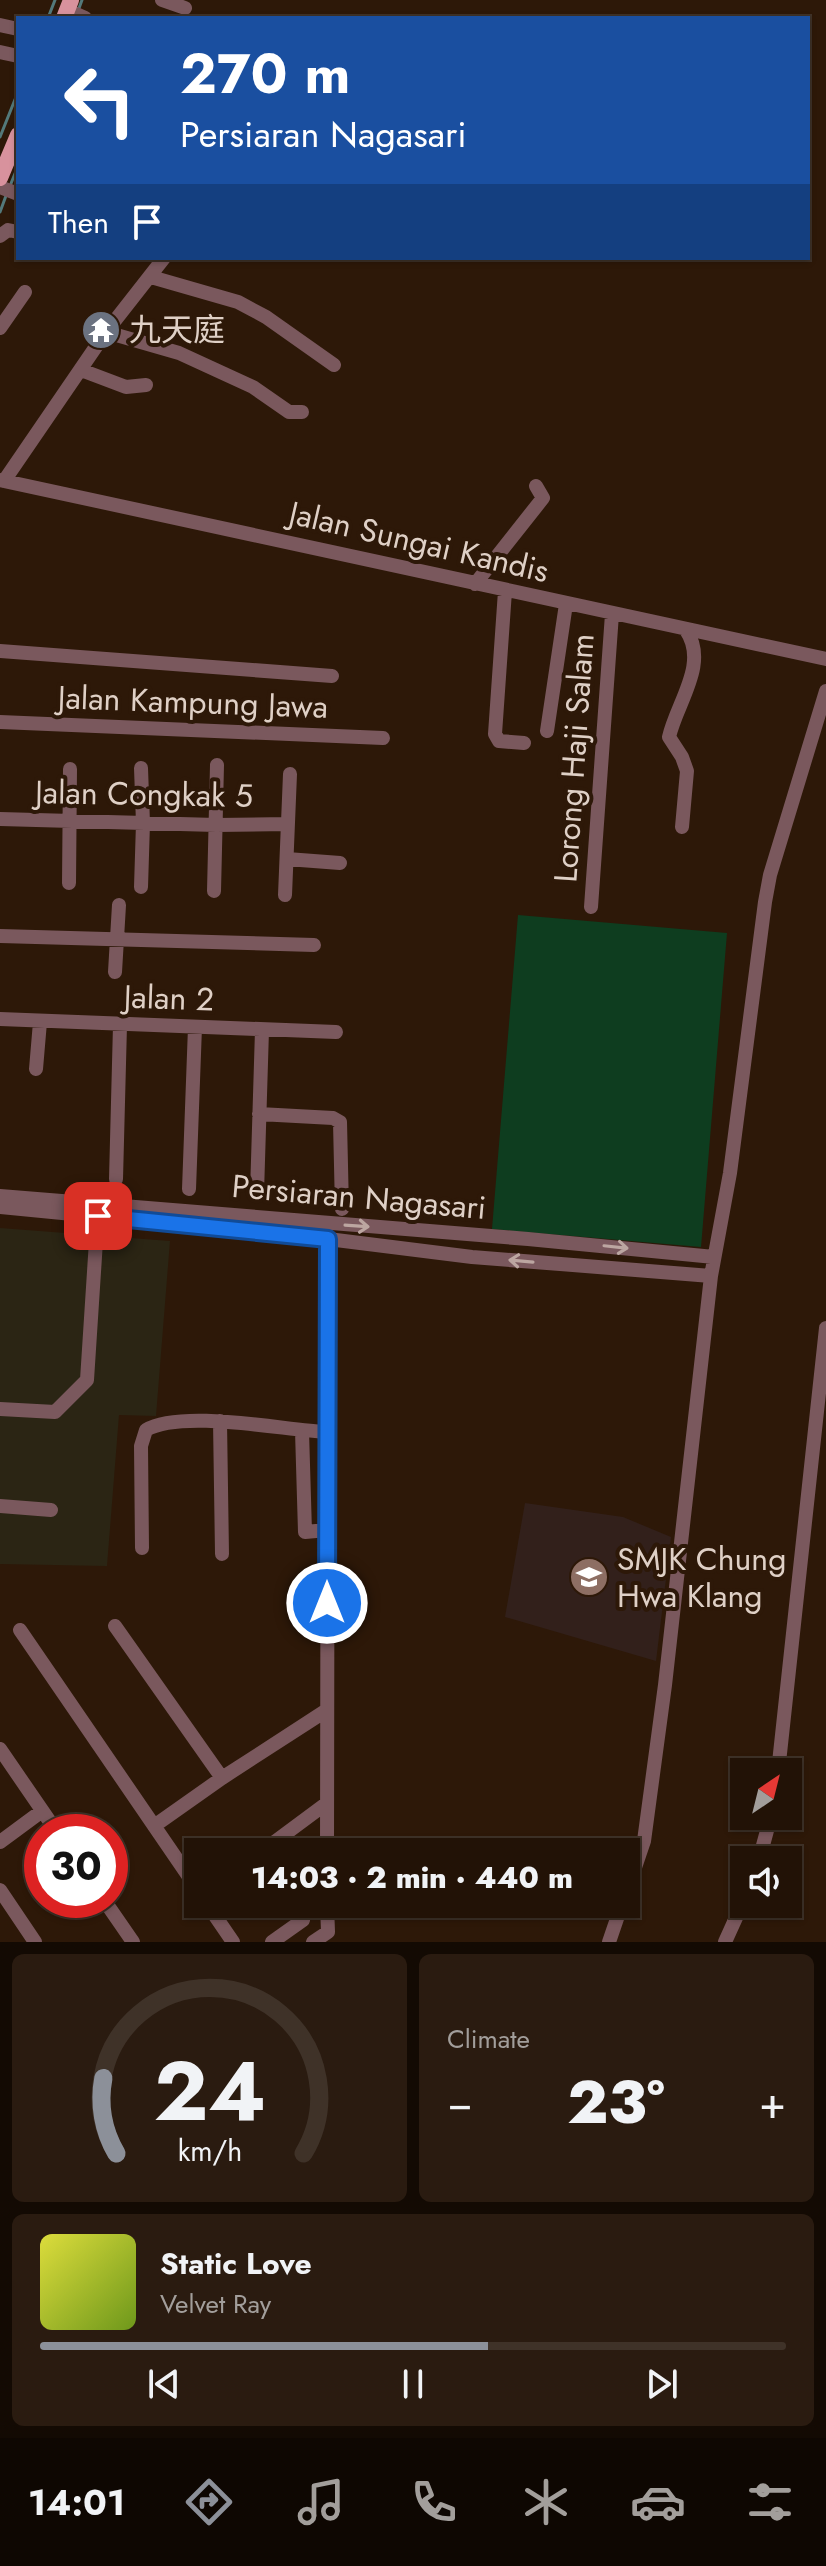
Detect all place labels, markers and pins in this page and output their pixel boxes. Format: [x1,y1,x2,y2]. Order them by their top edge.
place label: 九天庭 [129,307,225,353]
temple icon: 九天庭 [80,309,122,351]
pin [64,1182,132,1250]
place label: SMJK Chung Hwa Klang [617,1536,786,1619]
school or university icon: SMJK Chung Hwa Klang [568,1556,610,1598]

